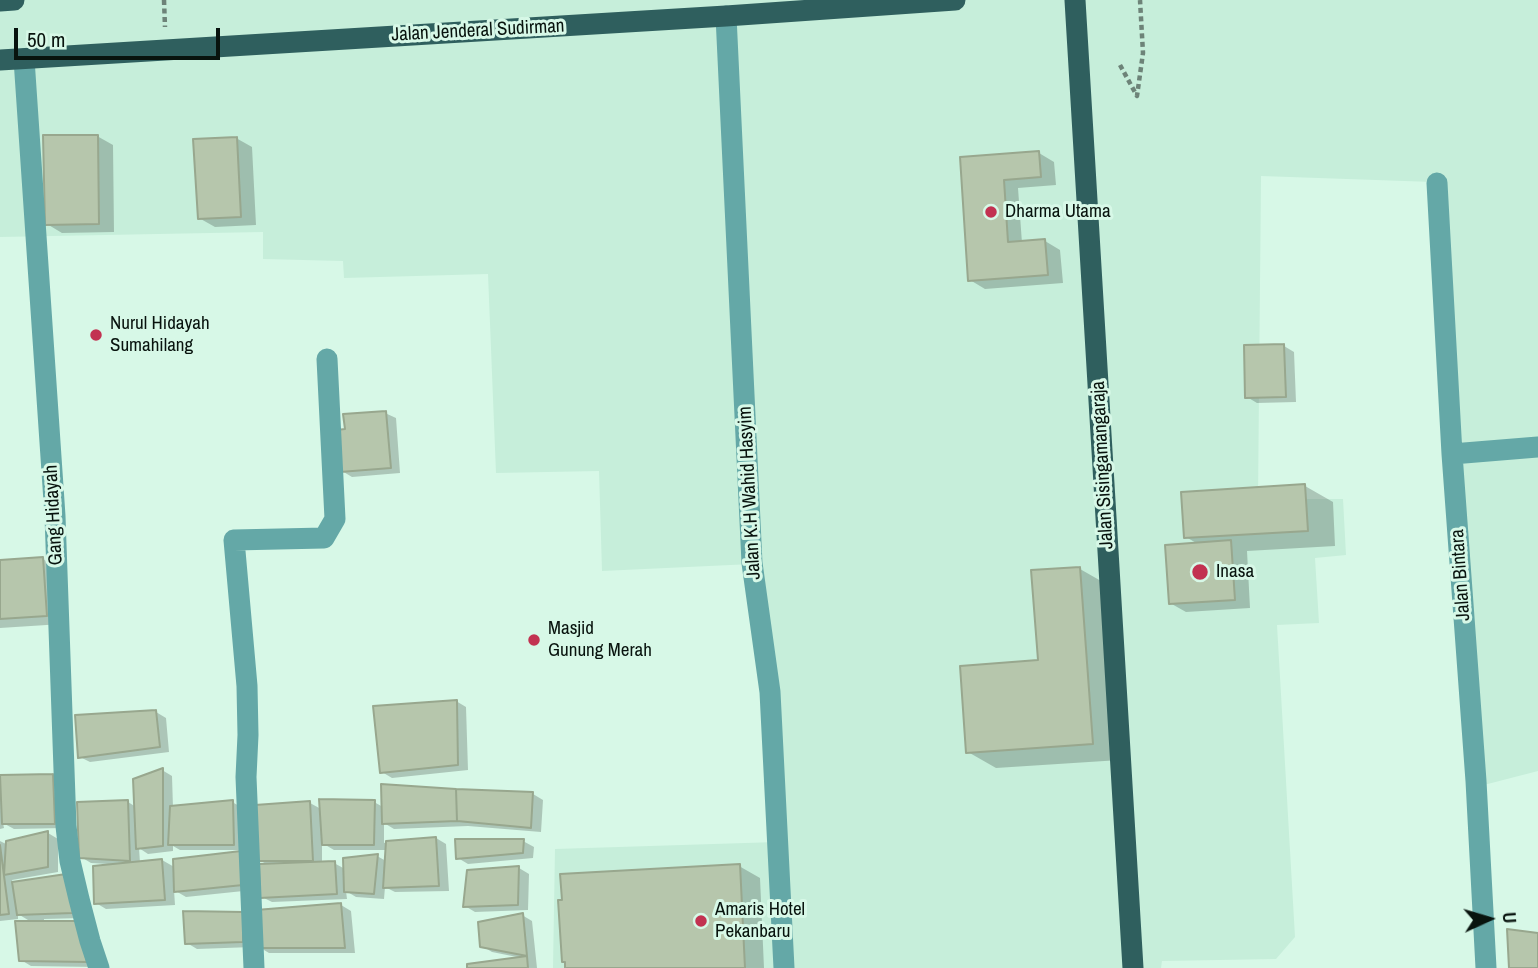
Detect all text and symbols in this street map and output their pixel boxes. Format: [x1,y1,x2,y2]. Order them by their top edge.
scale bar [18,14,224,58]
street label: Jalan Jenderal Sudirman [391,15,565,47]
text: 50 m [27,25,65,54]
place label: Dharma Utama [1005,201,1111,223]
marker: Dharma Utama [983,204,999,220]
place label: Nurul Hidayah Sumahilang [110,313,210,357]
marker: Nurul Hidayah Sumahilang [88,327,104,343]
street label: Jalan Sisingamangaraja [1087,381,1119,549]
street label: Jalan K.H Wahid Hasyim [734,406,766,580]
street label: Gang Hidayah [40,464,68,566]
street label: Jalan Bintara [1446,528,1476,622]
place label: Inasa [1216,561,1254,583]
marker: Inasa [1190,562,1210,582]
place label: Masjid Gunung Merah [548,618,652,662]
marker: Masjid Gunung Merah [526,632,542,648]
north arrow [1454,884,1524,954]
place label: Amaris Hotel Pekanbaru [715,899,805,943]
text: U [1497,911,1523,924]
marker: Amaris Hotel Pekanbaru [693,913,709,929]

